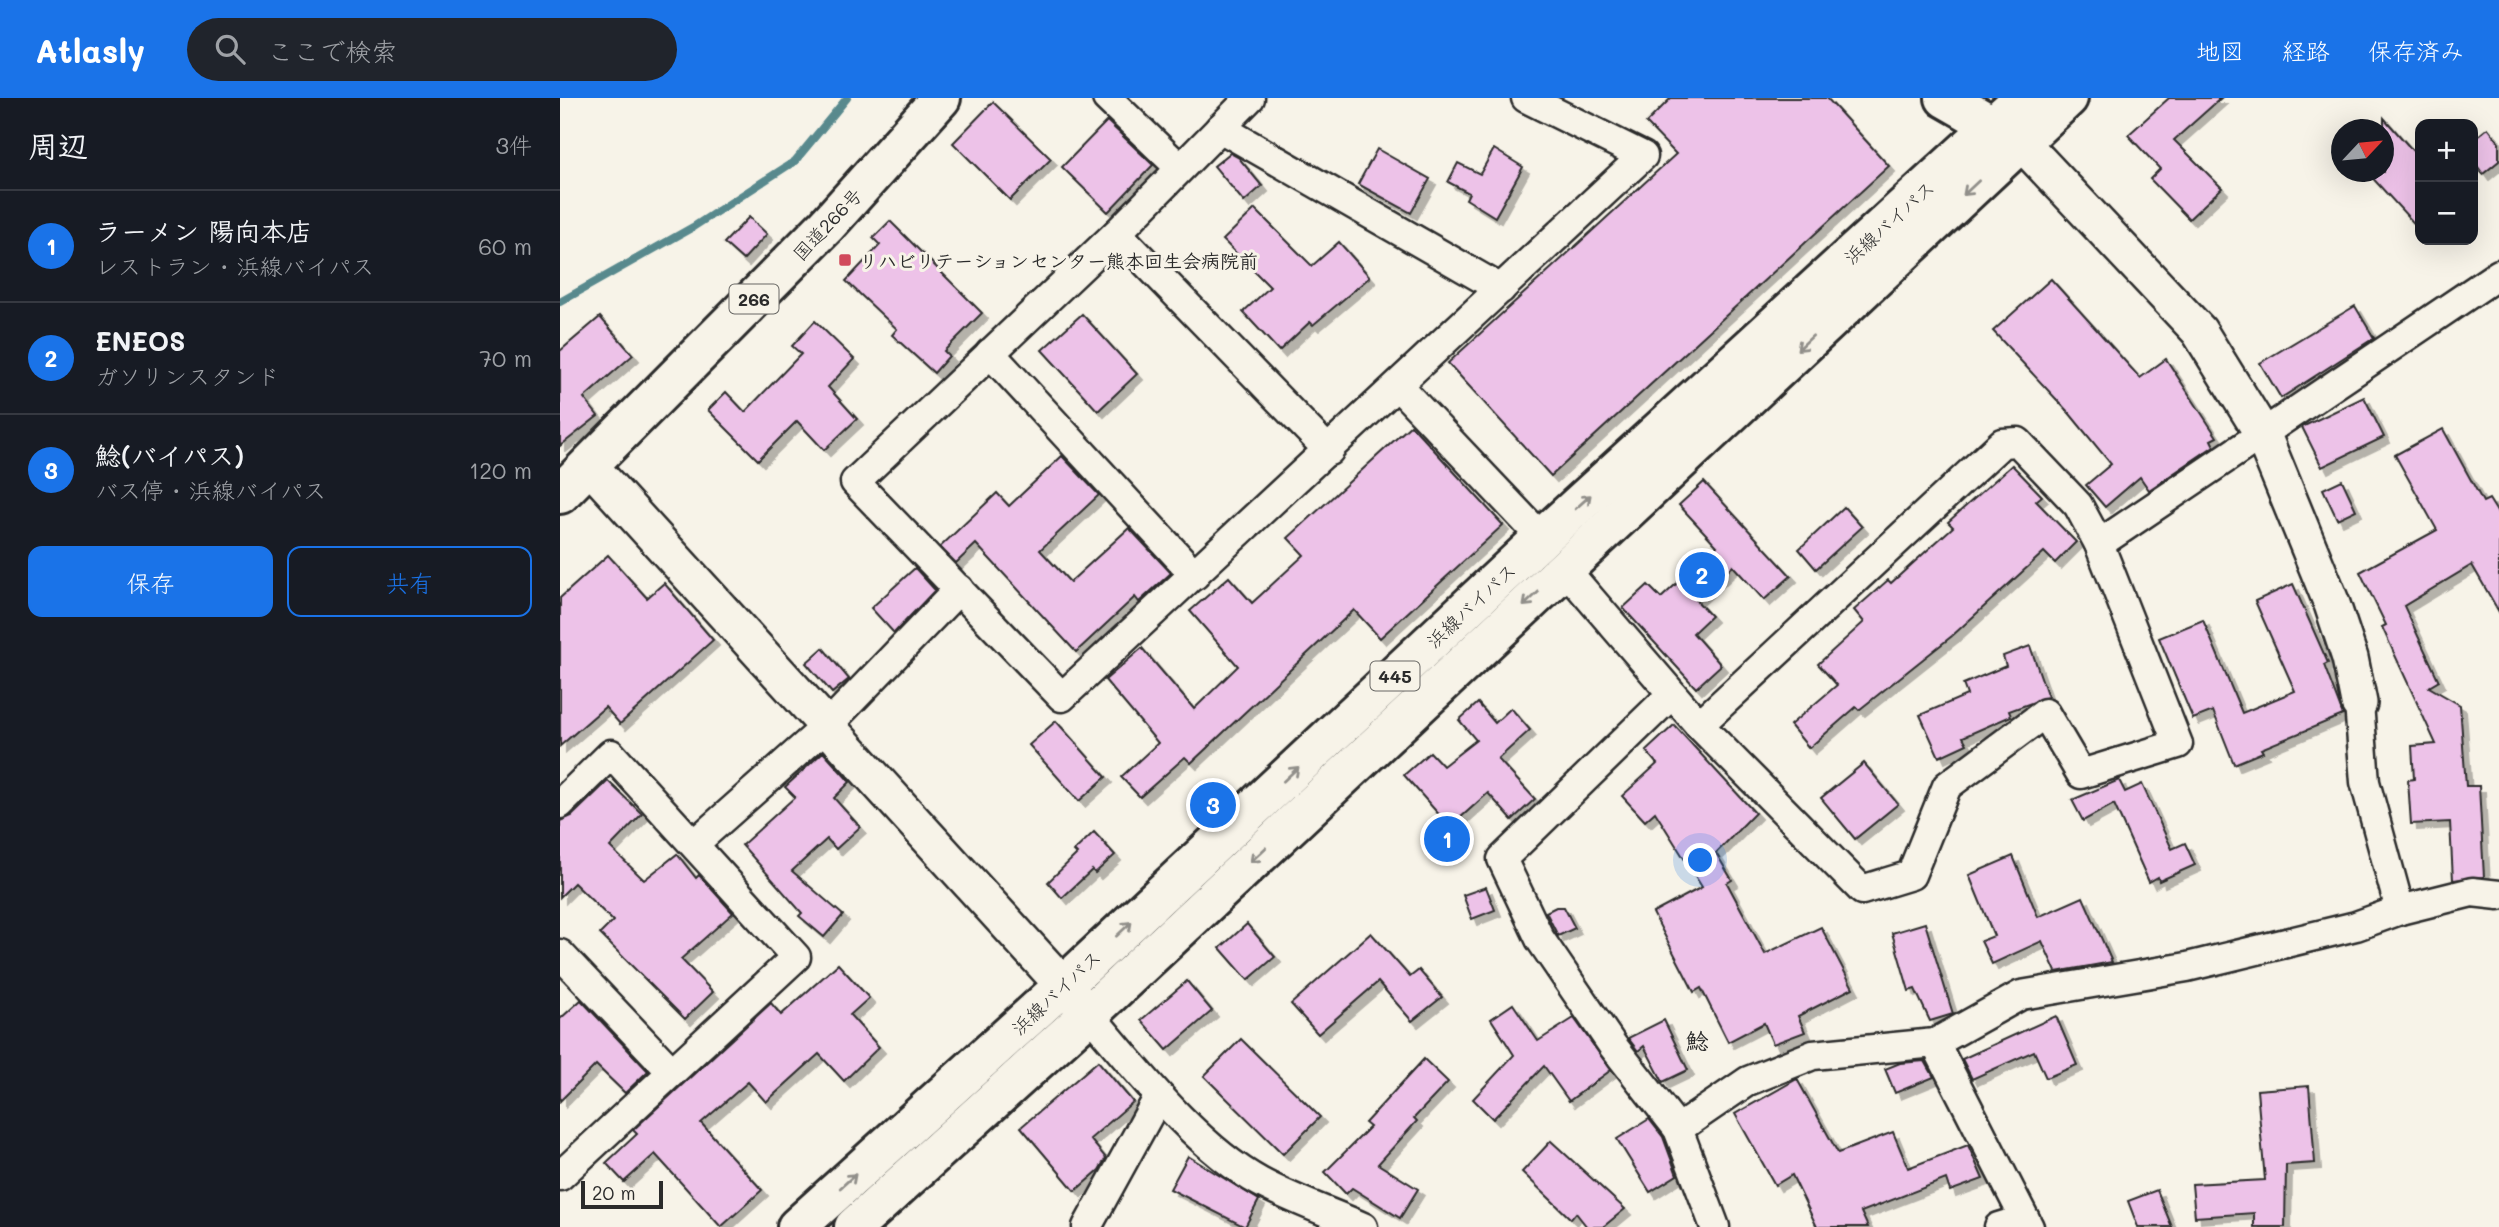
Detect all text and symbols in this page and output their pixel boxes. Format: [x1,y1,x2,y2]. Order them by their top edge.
search box [187,18,677,81]
text: Atlasly [35,28,145,71]
icon: search [211,30,249,68]
text: ここで検索 [267,34,397,68]
text: 地図 [2196,35,2244,66]
text: 経路 [2282,35,2330,66]
text: 保存済み [2368,35,2464,66]
north arrow [2331,119,2394,182]
map controls [2415,119,2478,245]
button: + [2415,119,2478,182]
text: 周辺 [28,125,88,165]
text: 3件 [496,130,532,160]
street label: 浜線バイパス [1838,175,1940,269]
one-way arrow [1963,180,1980,197]
street label: 国道266号 [787,182,867,266]
button: − [2415,182,2478,245]
text: ラーメン 陽向本店 [95,214,312,248]
text: 1 [46,231,56,261]
text: 60 m [478,231,532,261]
place label: リハビリテーションセンター熊本回生会病院前 [859,248,1258,273]
text: レストラン · 浜線バイパス [95,251,374,281]
marker: リハビリテーションセンター熊本回生会病院前 [837,252,853,268]
road number: 266 [730,284,778,314]
text: ENEOS [95,324,185,358]
one-way arrow [1797,335,1814,352]
text: 2 [45,343,57,373]
text: 70 m [479,343,532,373]
text: ガソリンスタンド [95,361,279,391]
text: 鯰(バイパス) [95,438,244,472]
text: 3 [44,455,58,485]
text: 120 m [469,455,532,485]
text: バス停 · 浜線バイパス [95,475,326,505]
one-way arrow [1574,493,1591,510]
button: 保存 [28,546,273,617]
button: 共有 [287,546,532,617]
pin: 2 [1679,549,1725,601]
street label: 浜線バイパス [1421,557,1521,653]
one-way arrow [1522,591,1540,607]
road number: 445 [1370,662,1420,690]
one-way arrow [1282,765,1299,782]
pin: 3 [1190,779,1236,831]
pin: 1 [1424,813,1470,865]
your location [1683,843,1717,877]
one-way arrow [1250,847,1267,864]
one-way arrow [1115,920,1132,937]
street label: 浜線バイパス [1006,944,1106,1040]
district label: 鯰 [1686,1025,1709,1055]
one-way arrow [839,1173,857,1189]
scale bar [581,1178,663,1210]
text: 20 m [592,1180,636,1205]

